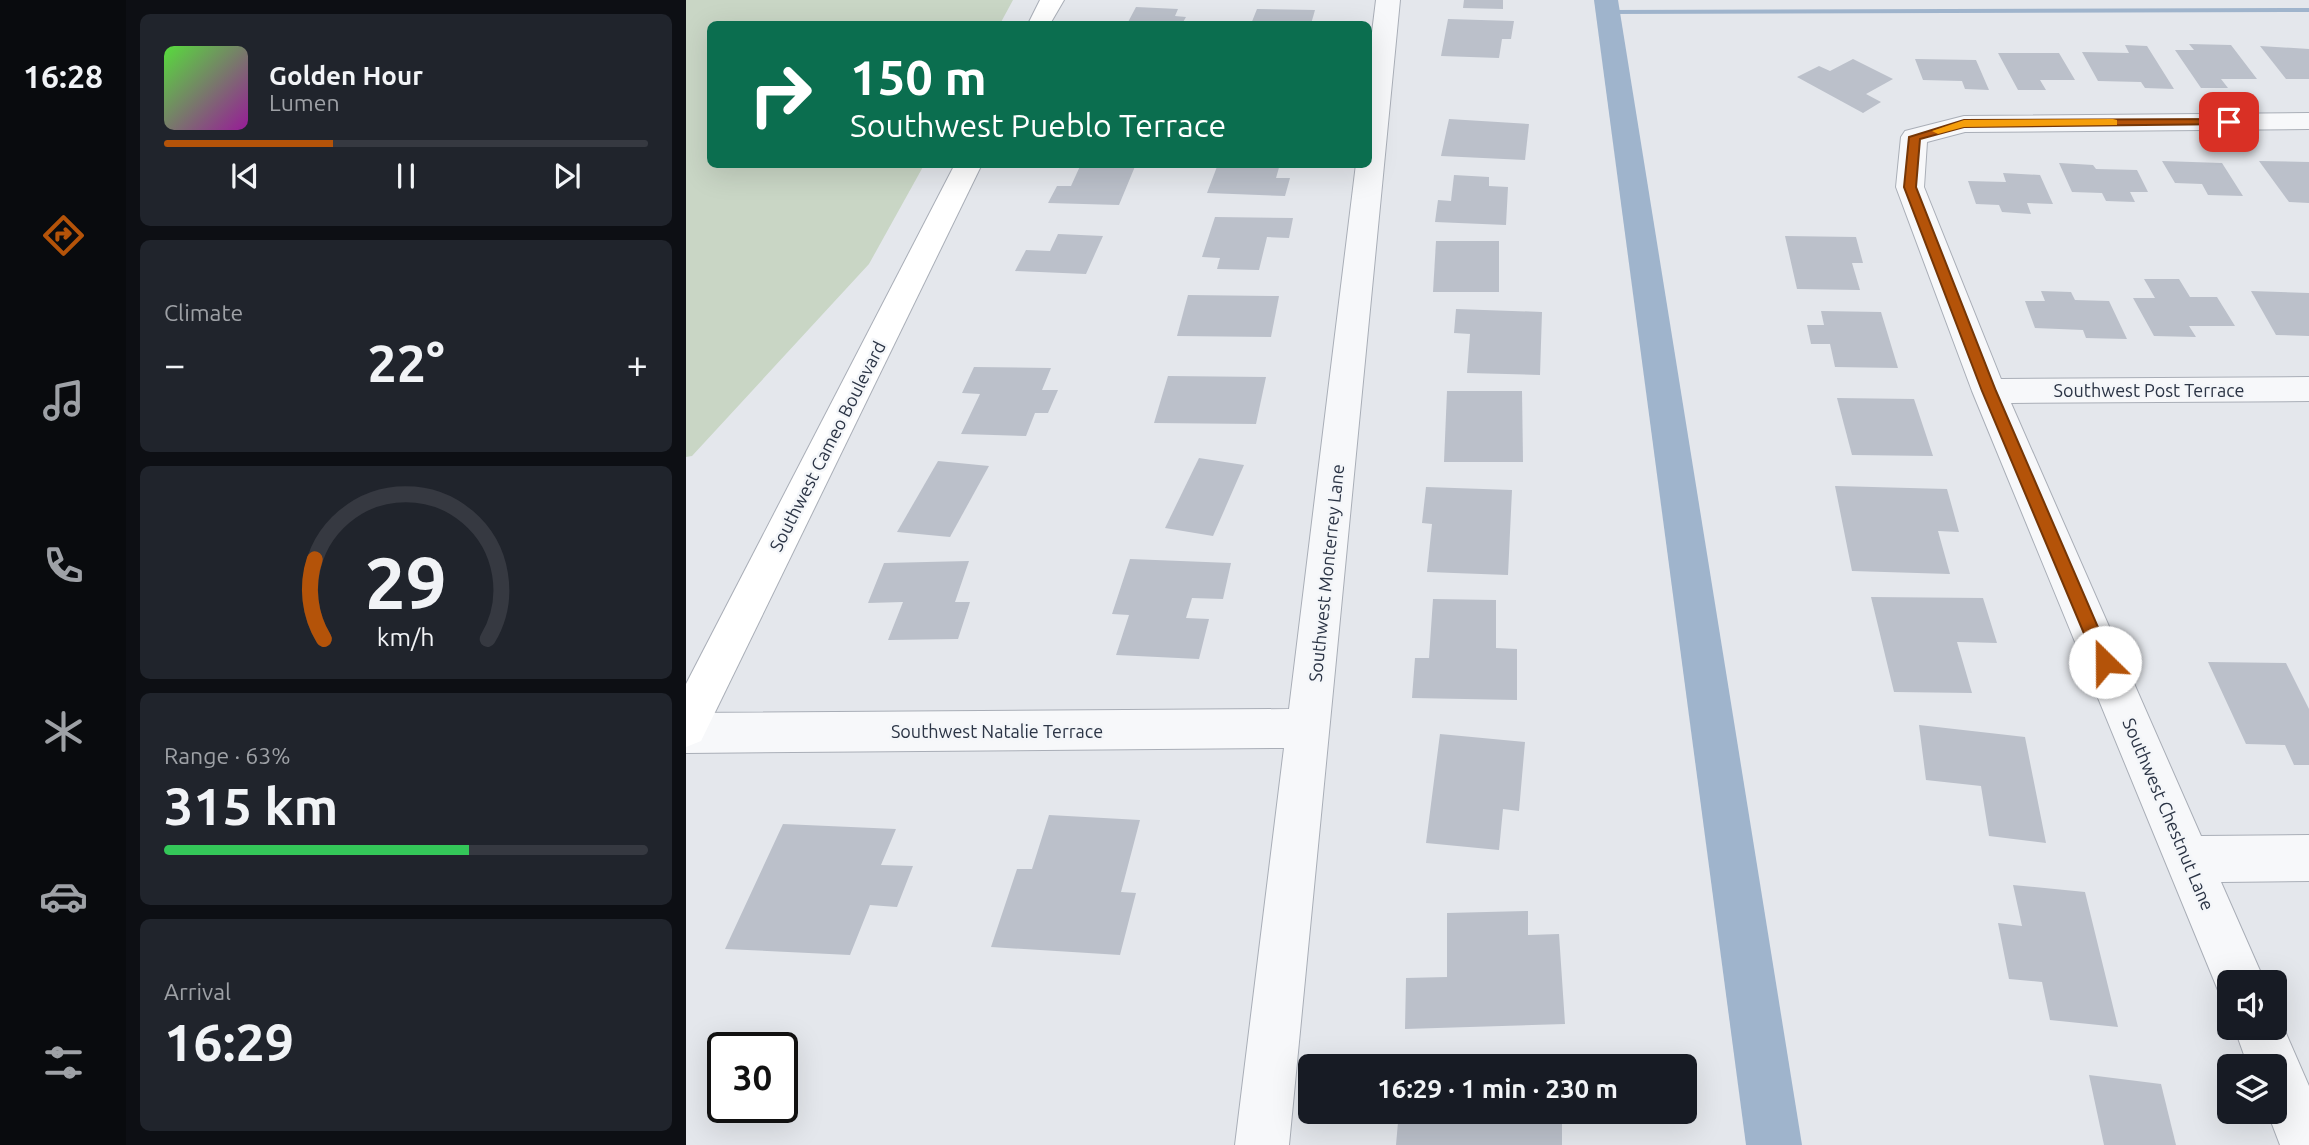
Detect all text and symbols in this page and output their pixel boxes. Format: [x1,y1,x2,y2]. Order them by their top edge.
icon: right [735,49,826,140]
text: 150 m [850,49,987,104]
text: 16:28 [23,58,103,94]
text: Golden Hour [269,61,423,90]
text: Lumen [269,90,340,115]
pin [2199,92,2259,152]
icon: arrive [2210,103,2248,141]
text: Southwest Pueblo Terrace [850,107,1226,143]
icon: previous [226,157,264,195]
icon: pause [387,157,425,195]
icon: next [548,157,586,195]
icon: directions [39,211,88,260]
text: Climate [164,300,243,325]
text: 22° [367,334,445,392]
street label: Southwest Cameo Boulevard [765,338,889,554]
text: − [164,343,185,385]
text: + [627,343,648,385]
icon: music [39,376,88,425]
street label: Southwest Post Terrace [2054,380,2244,400]
street label: Southwest Monterrey Lane [1305,463,1347,683]
icon: phone [39,541,88,590]
text: 29 [365,541,447,623]
text: km/h [377,622,435,650]
position arrow [2068,625,2142,699]
icon: climate [39,707,88,756]
street label: Southwest Chestnut Lane [2119,715,2219,913]
street label: Southwest Natalie Terrace [891,721,1103,741]
text: Range · 63% [164,743,291,768]
text: 315 km [164,777,338,835]
icon: car [39,872,88,921]
map controls [2217,970,2287,1124]
button: sound [2217,970,2287,1040]
text: Arrival [164,979,231,1004]
text: 16:29 [164,1013,294,1071]
speed limit sign: 30 [707,1032,798,1123]
icon: filters [39,1038,88,1087]
button: layers [2217,1054,2287,1124]
text: 16:29 · 1 min · 230 m [1377,1074,1618,1103]

